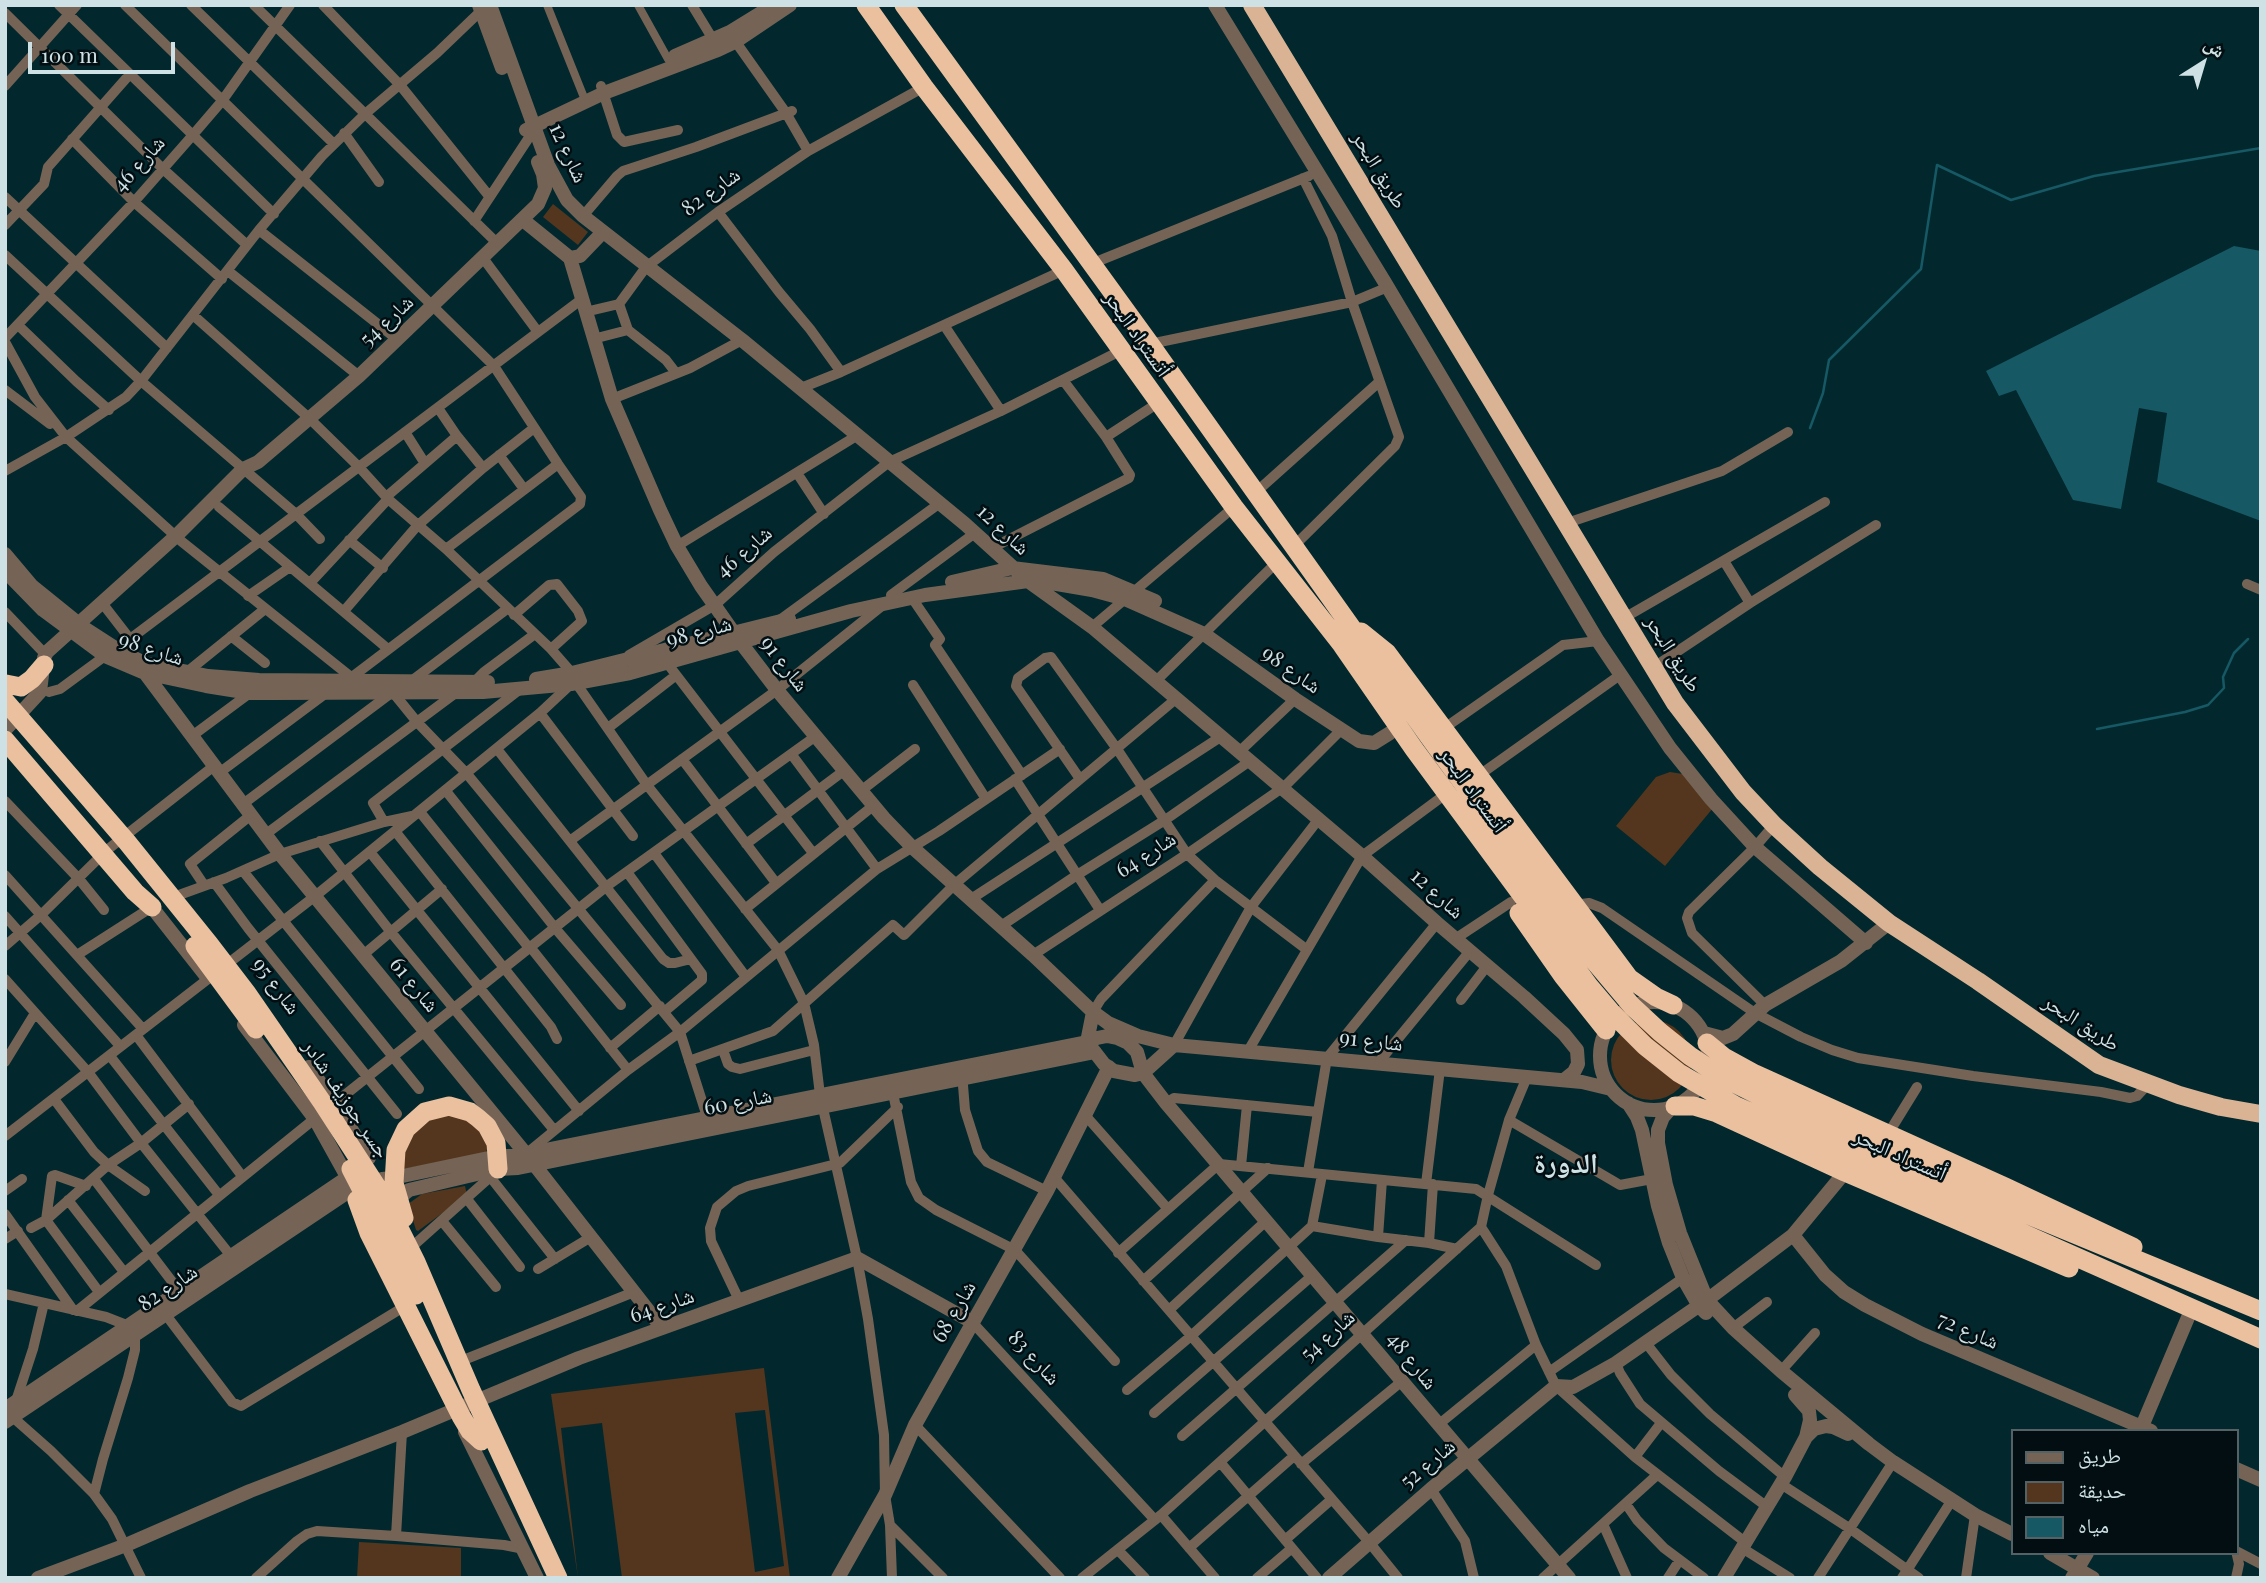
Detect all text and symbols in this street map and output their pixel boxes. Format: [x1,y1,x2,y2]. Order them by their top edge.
scale bar [32,28,178,72]
north arrow [2168,28,2238,98]
text: ش [2200,30,2232,63]
text: 100 m [41,40,98,68]
street label: شارع 12 [543,119,593,187]
street label: طريق البحر [1346,127,1412,213]
street label: شارع 46 [107,131,171,197]
street label: شارع 82 [677,162,745,222]
street label: أتستراد البحر [1098,286,1176,382]
street label: شارع 54 [355,290,419,352]
street label: شارع 12 [971,499,1035,561]
street label: شارع 46 [711,521,777,583]
street label: شارع 98 [663,611,735,653]
street label: طريق البحر [1639,611,1707,697]
street label: شارع 98 [115,627,187,671]
street label: شارع 91 [754,631,814,697]
street label: شارع 98 [1256,641,1326,699]
street label: أتستراد البحر [1434,742,1512,838]
street label: شارع 64 [1111,826,1181,884]
street label: شارع 12 [1405,864,1469,924]
street label: شارع 61 [384,952,444,1018]
street label: شارع 95 [247,953,305,1019]
street label: طريق البحر [2038,989,2124,1057]
street label: شارع 91 [1338,1025,1404,1057]
street label: جسر جوزيف شادر [297,1035,395,1163]
street label: شارع 60 [702,1083,774,1121]
street label: أتستراد البحر [1850,1123,1950,1187]
district label: الدورة [1534,1147,1598,1181]
street label: شارع 82 [134,1259,202,1317]
street label: شارع 68 [926,1277,982,1347]
street label: شارع 64 [627,1283,697,1329]
street label: شارع 54 [1296,1305,1360,1367]
street label: شارع 72 [1934,1307,2002,1355]
street label: شارع 83 [1003,1326,1065,1390]
street label: شارع 48 [1381,1327,1443,1395]
legend [2010,1429,2238,1555]
street label: شارع 52 [1395,1434,1461,1494]
text: طريق [2078,1440,2121,1468]
text: حديقة [2078,1475,2126,1503]
text: مياه [2078,1510,2109,1538]

